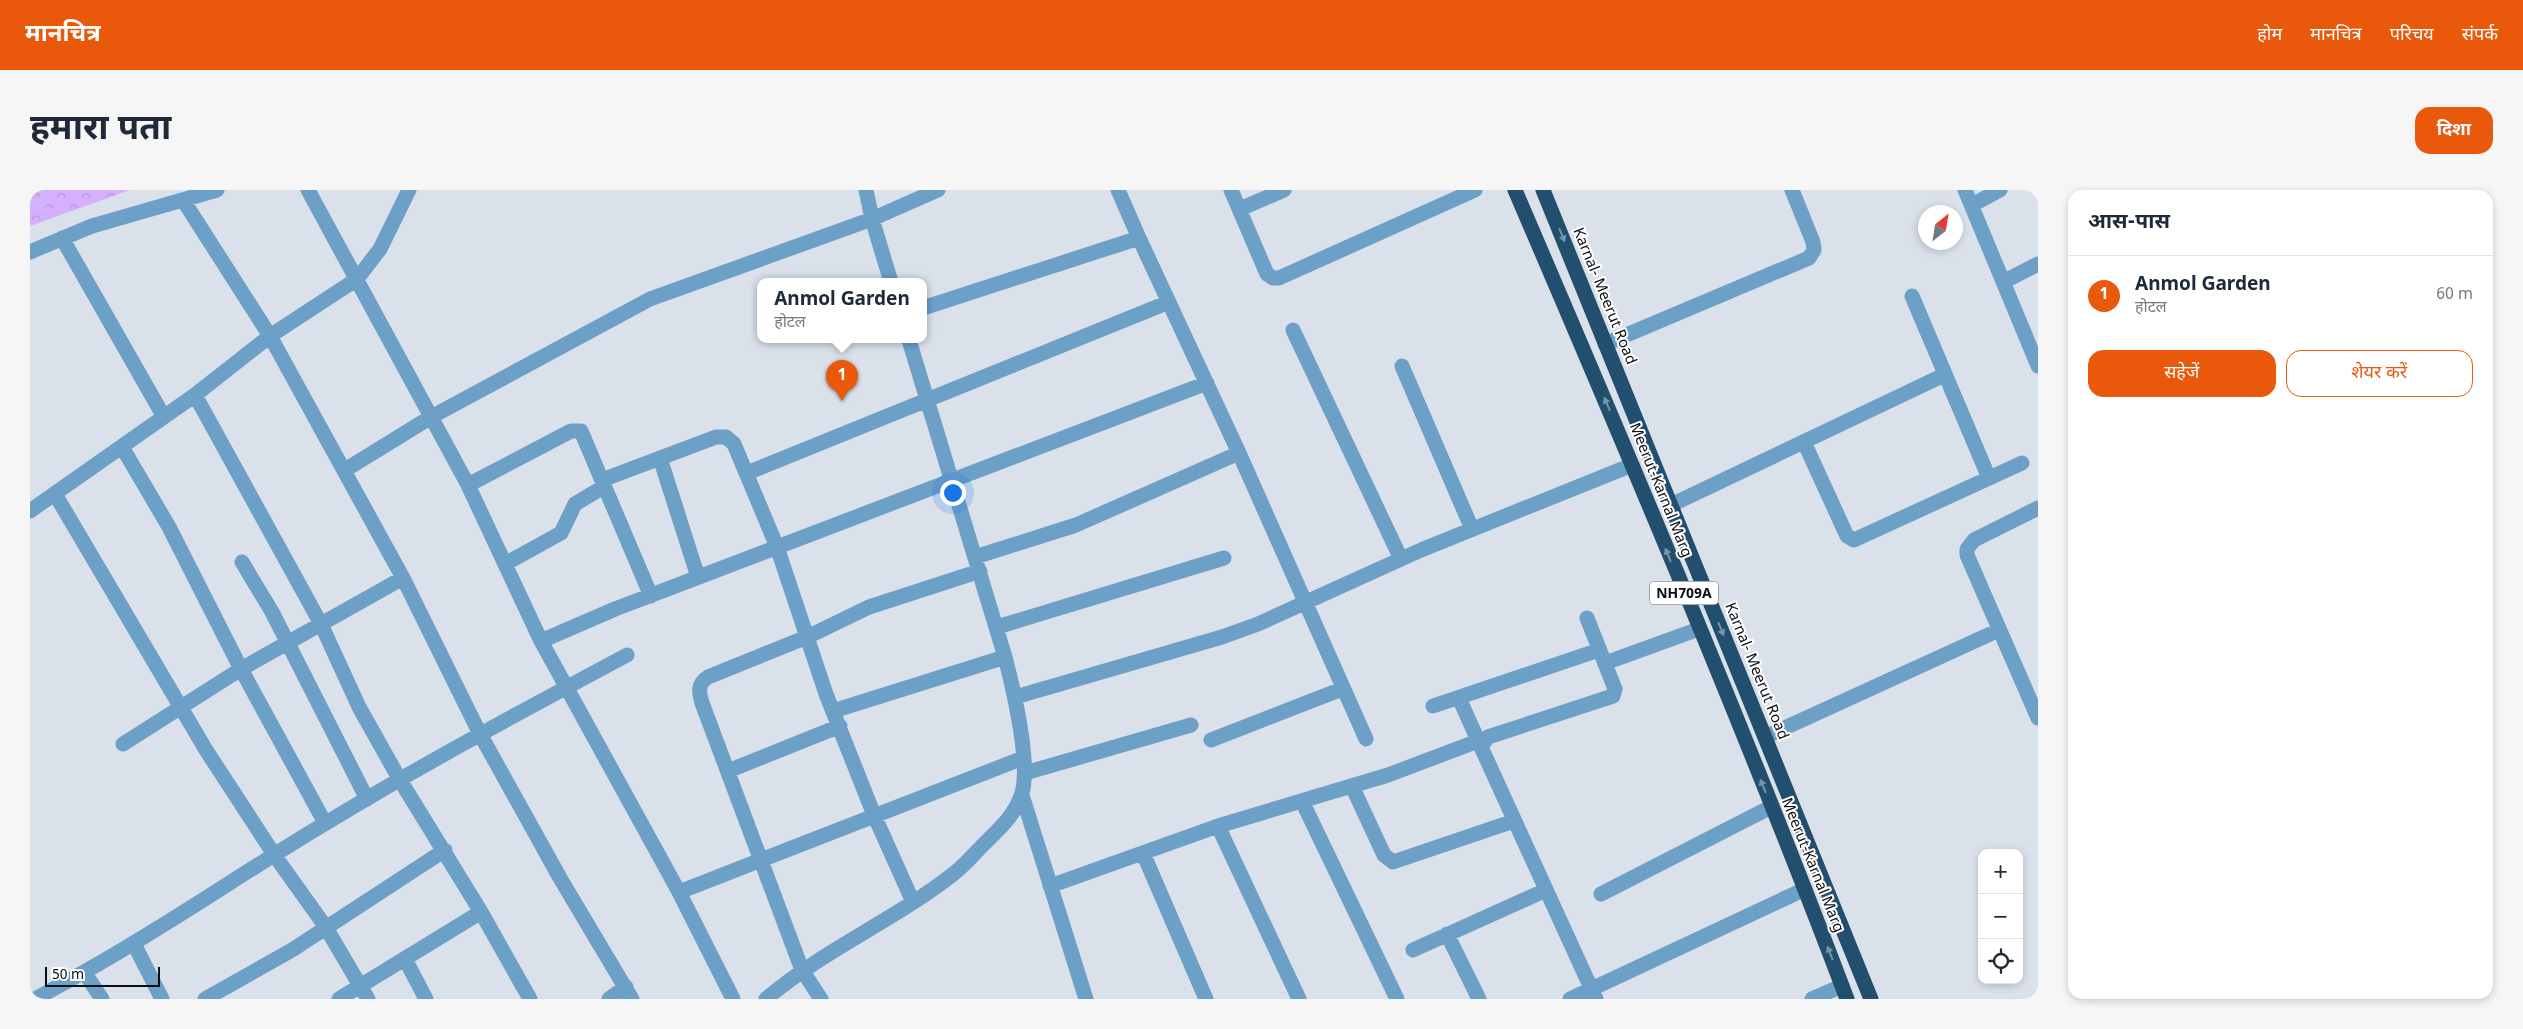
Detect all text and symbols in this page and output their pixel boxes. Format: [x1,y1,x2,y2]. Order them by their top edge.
text: मानचित्र [25,19,101,51]
text: होम [2257,24,2282,47]
text: मानचित्र [2310,24,2362,47]
text: परिचय [2390,24,2434,47]
text: संपर्क [2462,24,2498,47]
button: दिशा [2415,107,2493,154]
text: हमारा पता [30,108,171,153]
north arrow [1918,205,1963,250]
text: आस-पास [2088,209,2170,237]
street label: Karnal- Meerut Road [1567,225,1640,368]
one-way arrow [1558,228,1566,243]
text: Anmol Garden [2135,273,2271,298]
popup [757,278,927,343]
text: 1 [2099,285,2109,306]
text: 60 m [2436,285,2473,306]
text: Anmol Garden [774,288,910,313]
text: होटल [2135,298,2167,319]
text: होटल [774,313,806,334]
button: सहेजें [2088,350,2276,397]
button: शेयर करें [2286,350,2473,397]
pin: 1 [826,360,858,401]
one-way arrow [1603,397,1610,412]
street label: Meerut-Karnal Marg [1624,421,1695,560]
your location [940,480,966,506]
one-way arrow [1664,548,1672,562]
road number: NH709A [1650,582,1718,604]
street label: Karnal- Meerut Road [1719,600,1792,743]
one-way arrow [1718,622,1726,636]
one-way arrow [1759,779,1766,794]
street label: Meerut-Karnal Marg [1776,796,1847,935]
map controls [1978,849,2023,984]
button: + [1978,849,2023,894]
button: − [1978,894,2023,939]
button: locate [1978,939,2023,984]
one-way arrow [1826,946,1833,961]
scale bar [45,964,160,987]
text: 50 m [52,966,84,985]

